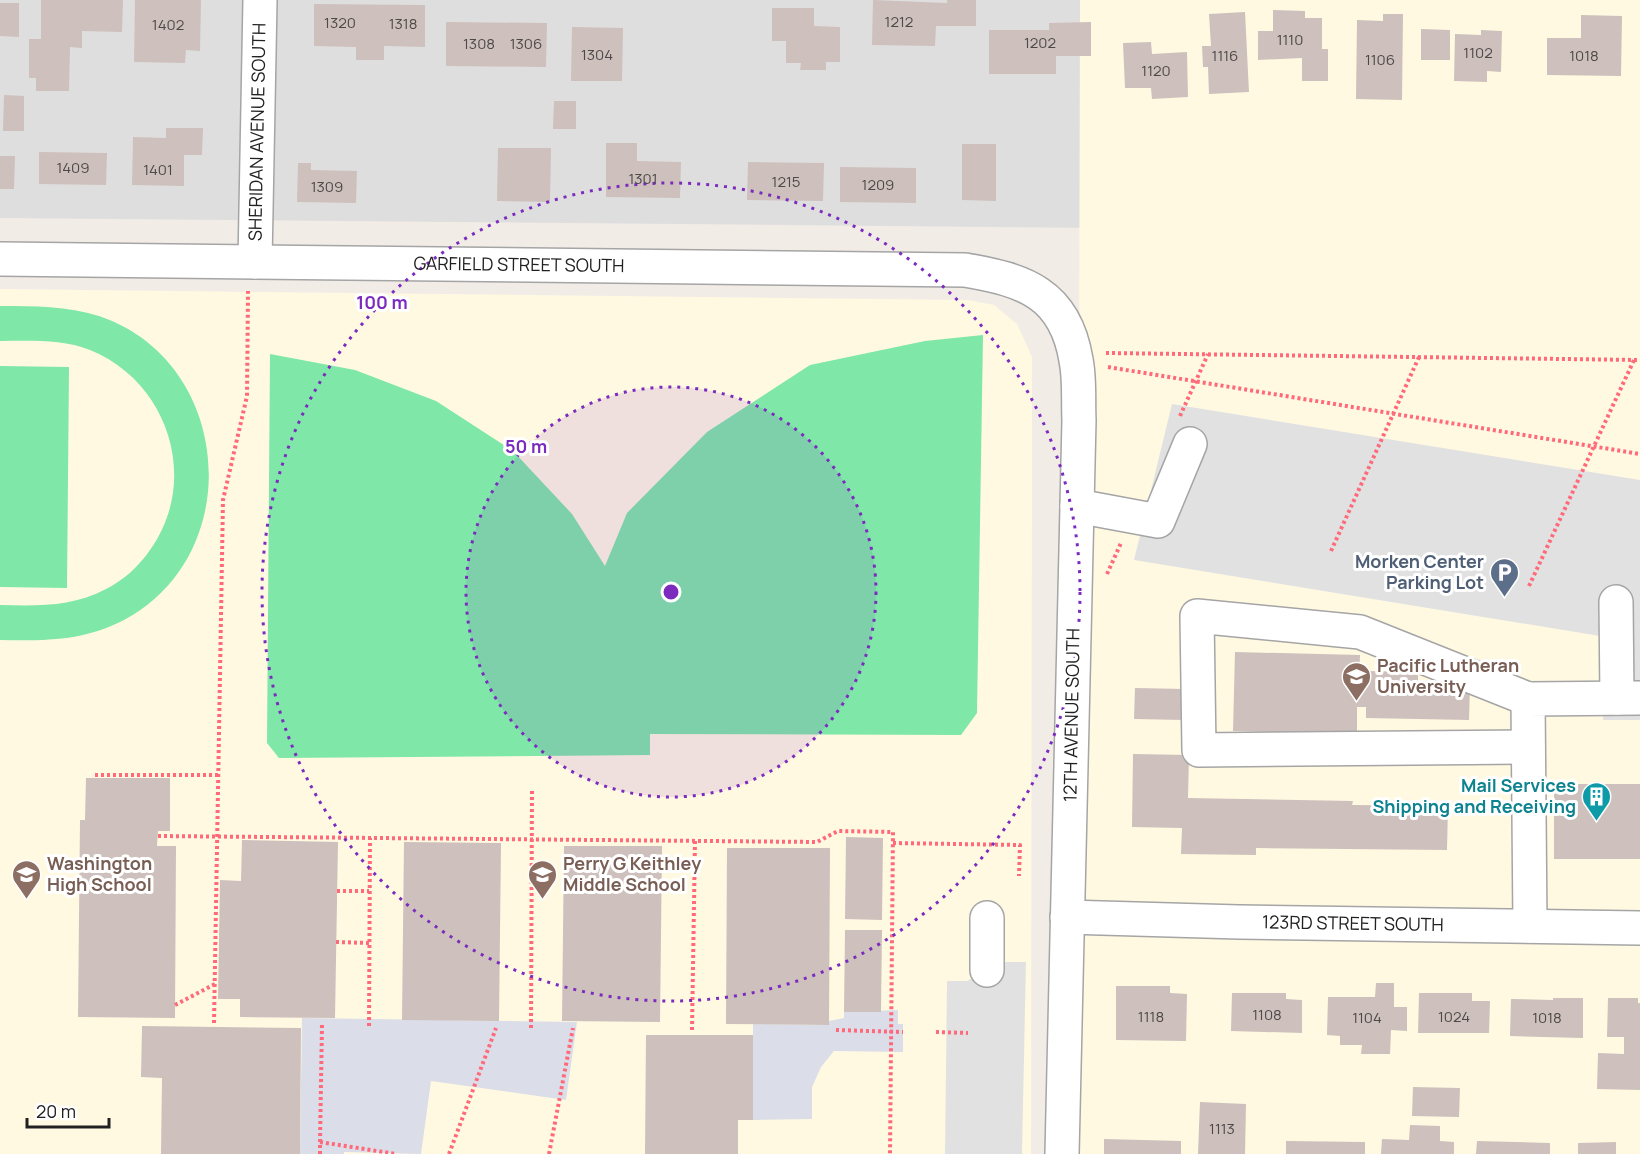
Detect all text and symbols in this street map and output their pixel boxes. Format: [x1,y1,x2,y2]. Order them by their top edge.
house number: 1212 [885,11,913,32]
house number: 1320 [324,12,356,33]
house number: 1318 [389,13,417,34]
house number: 1402 [152,14,184,35]
street label: SHERIDAN AVENUE SOUTH [242,23,271,241]
house number: 1110 [1277,29,1303,50]
house number: 1202 [1024,32,1056,53]
house number: 1308 [463,33,495,54]
house number: 1306 [510,33,542,54]
house number: 1102 [1463,42,1493,63]
house number: 1304 [581,44,613,65]
house number: 1116 [1212,45,1238,66]
house number: 1018 [1569,45,1599,66]
house number: 1106 [1365,49,1395,70]
house number: 1120 [1141,60,1171,81]
house number: 1409 [56,157,90,178]
house number: 1401 [143,159,173,180]
house number: 1301 [628,168,658,189]
house number: 1215 [772,171,800,192]
house number: 1209 [862,174,894,195]
house number: 1309 [311,176,343,197]
street label: GARFIELD STREET SOUTH [413,251,625,277]
text: 100 m [356,290,408,314]
text: 50 m [505,434,547,458]
place label: Morken Center Parking Lot [1355,549,1484,594]
parking icon: Morken Center Parking Lot [1489,556,1521,598]
centre of rings [661,582,681,602]
street label: 12TH AVENUE SOUTH [1057,628,1085,802]
place label: Pacific Lutheran University [1377,653,1519,698]
school or university icon: Pacific Lutheran University [1340,660,1372,702]
place label: Mail Services Shipping and Receiving [1372,773,1576,818]
building icon: Mail Services Shipping and Receiving [1581,780,1613,822]
place label: Washington High School [47,851,152,896]
place label: Perry G Keithley Middle School [563,851,701,896]
school or university icon: Washington High School [10,858,42,900]
school or university icon: Perry G Keithley Middle School [526,858,558,900]
street label: 123RD STREET SOUTH [1262,909,1444,936]
house number: 1108 [1252,1004,1282,1025]
house number: 1118 [1138,1006,1164,1027]
house number: 1024 [1438,1006,1470,1027]
house number: 1104 [1352,1007,1382,1028]
house number: 1018 [1532,1007,1562,1028]
scale bar [27,1091,110,1129]
text: 20 m [36,1099,76,1123]
house number: 1113 [1209,1118,1235,1139]

